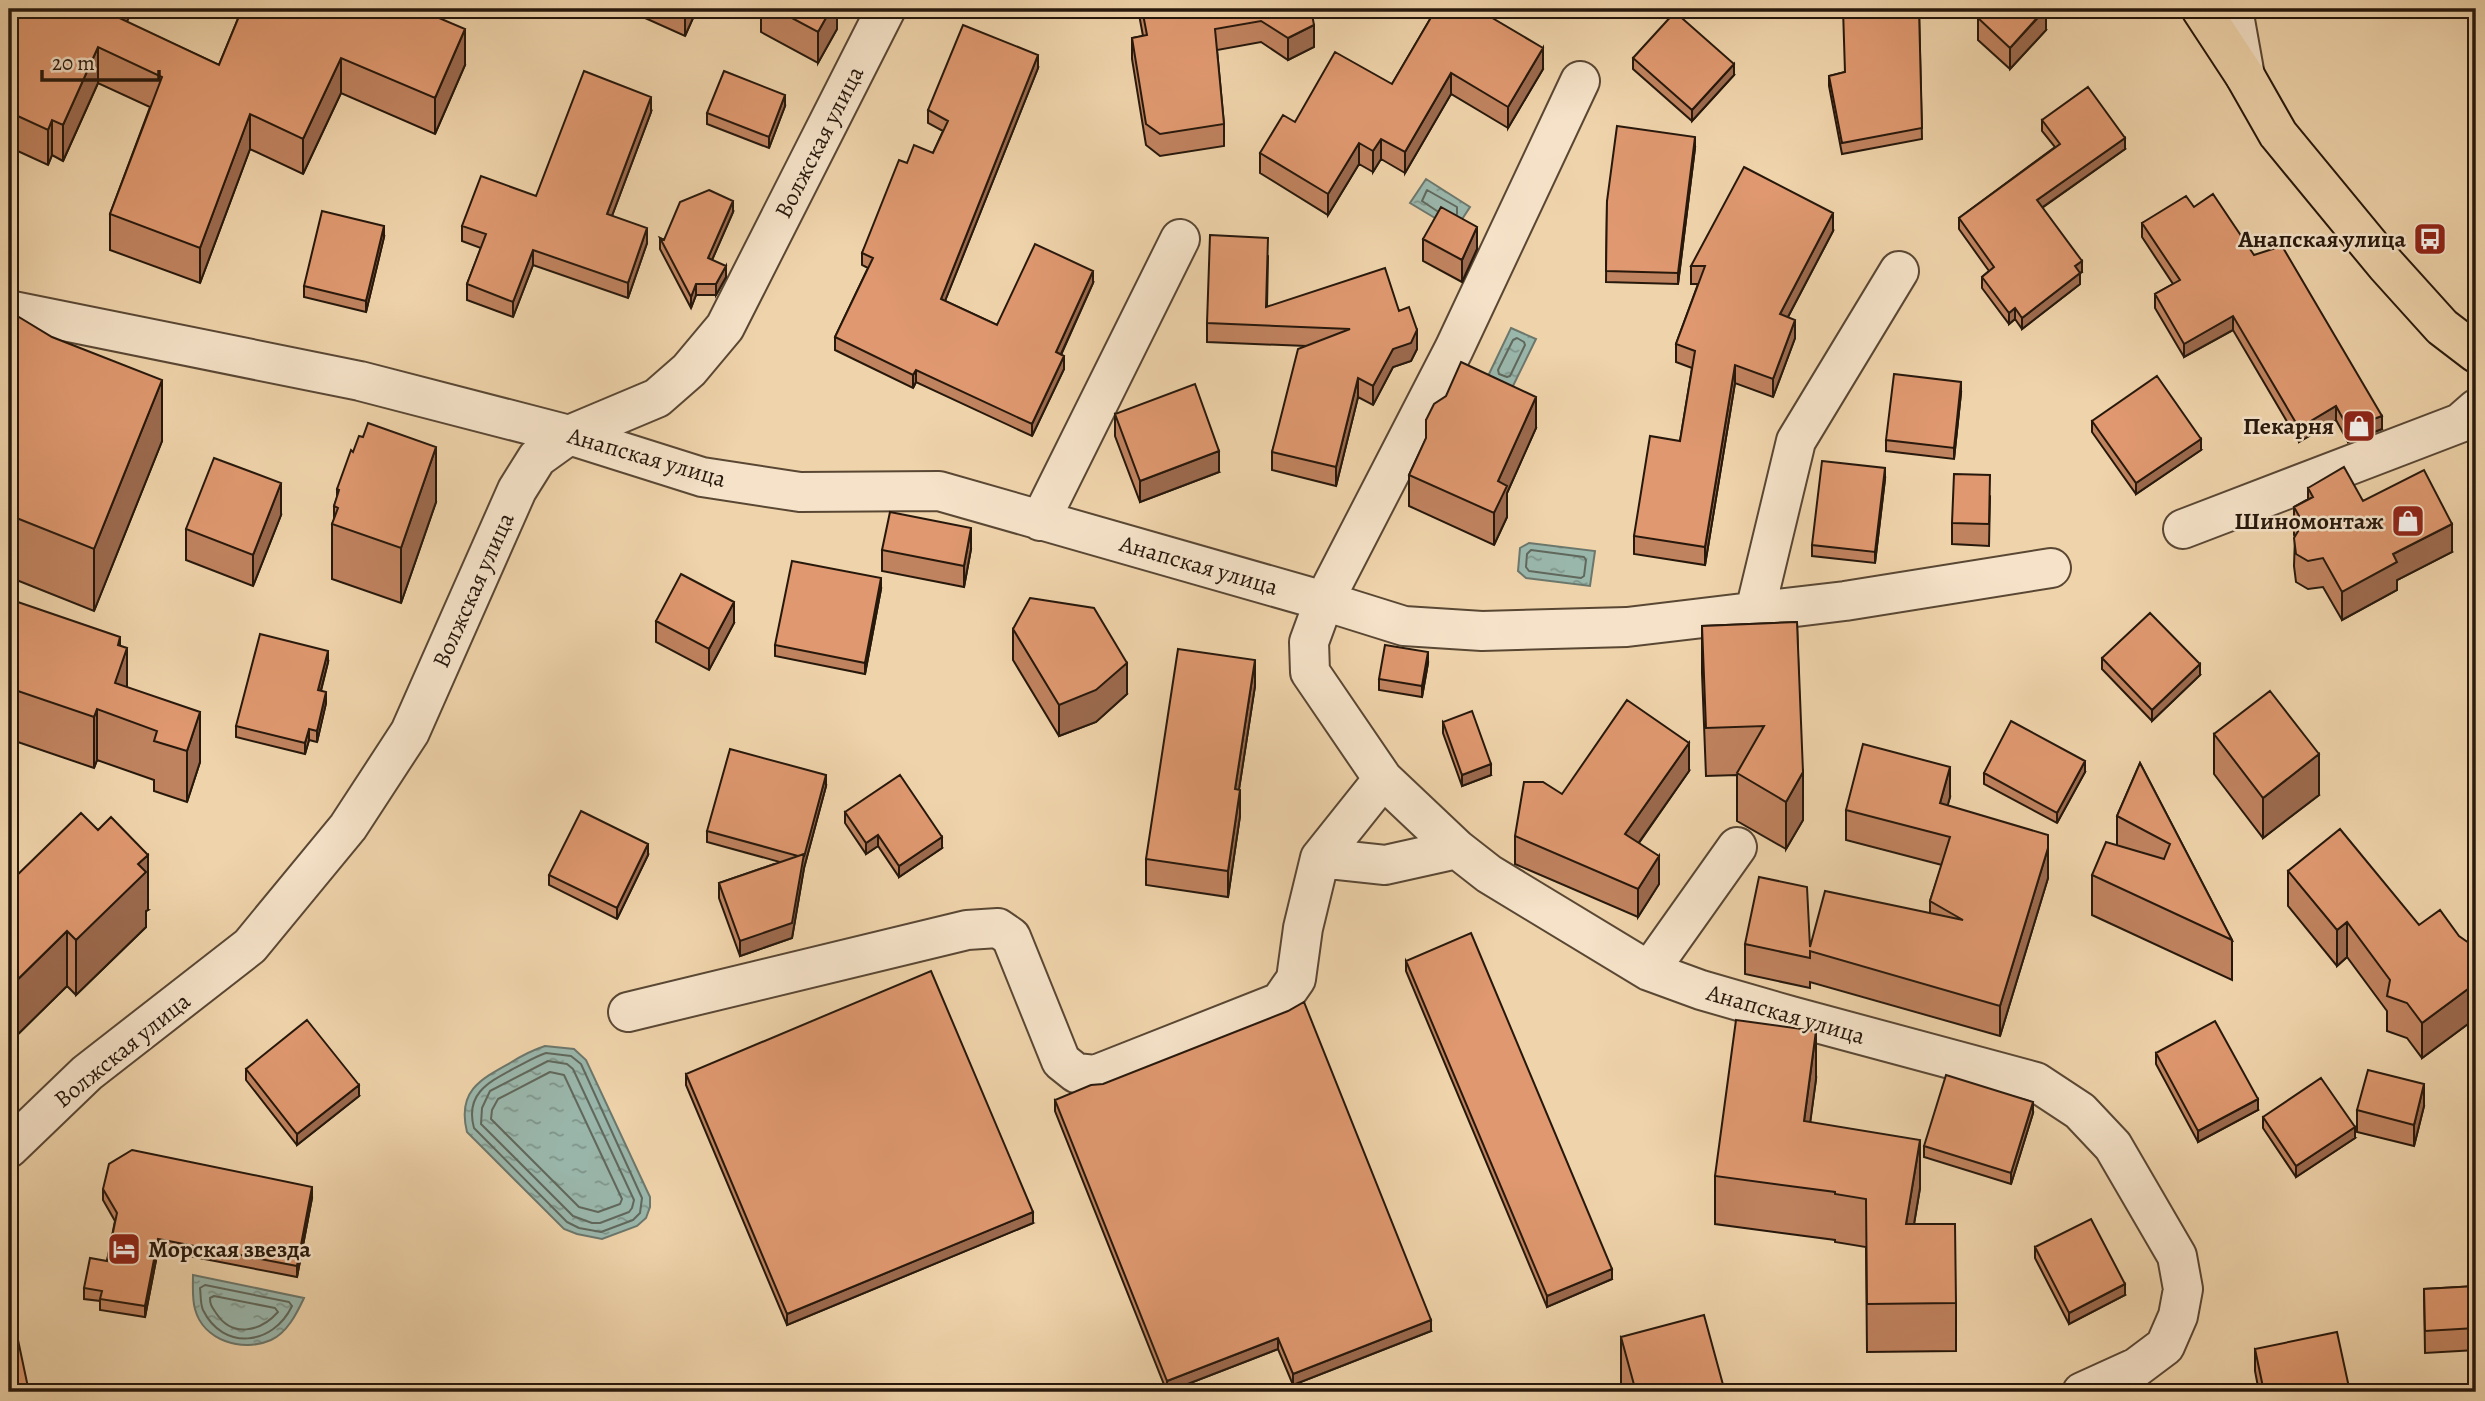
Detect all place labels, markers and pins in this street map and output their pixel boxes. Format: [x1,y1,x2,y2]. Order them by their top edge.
bus stop icon: Анапская улица [2411,220,2449,258]
place label: Анапская улица [2237,223,2407,255]
shop icon: Пекарня [2340,407,2378,445]
place label: Пекарня [2243,410,2334,442]
shop icon: Шиномонтаж [2389,502,2427,540]
place label: Шиномонтаж [2234,505,2384,537]
hotel icon: Морская звезда [105,1230,143,1268]
place label: Морская звезда [148,1233,312,1265]

